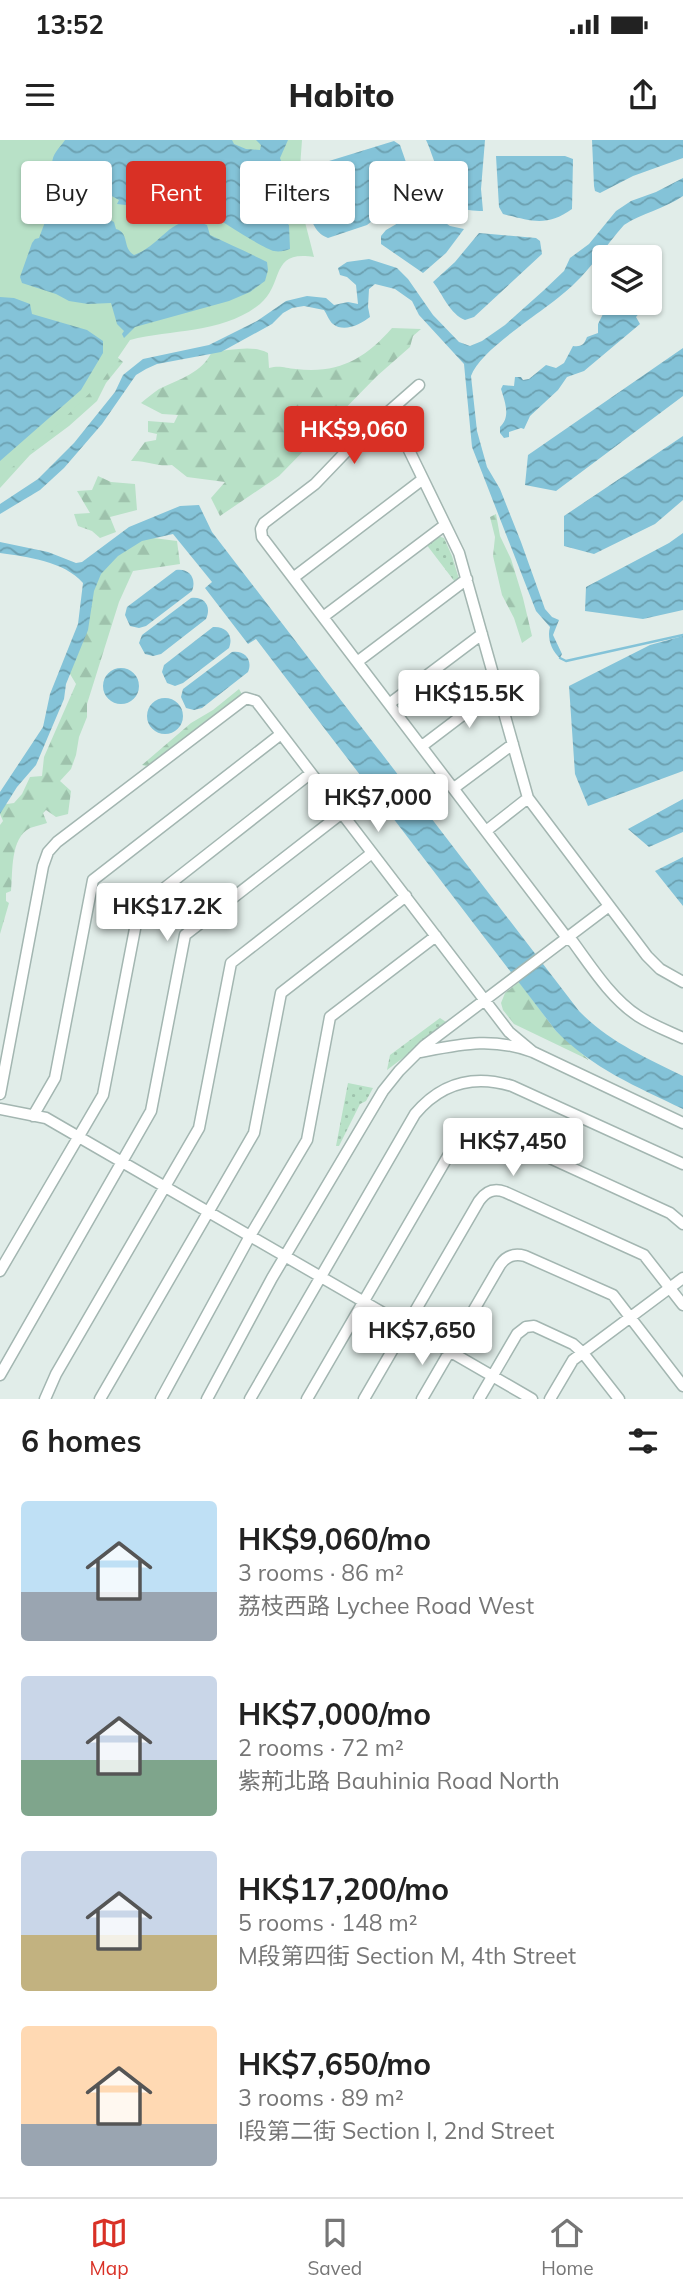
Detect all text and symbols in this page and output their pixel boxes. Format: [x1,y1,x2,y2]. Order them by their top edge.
text: 13:52 [35,8,104,41]
text: Habito [289,75,394,115]
icon: menu [21,76,59,114]
icon: share [624,76,662,114]
chip: Buy [21,161,112,224]
chip: Rent [126,161,226,224]
chip: Filters [240,161,355,224]
chip: New [369,161,468,224]
map controls [592,245,662,315]
button: layers [592,245,662,315]
pin: HK$9,060 [282,406,426,466]
text: HK$9,060 [300,414,408,443]
pin: HK$15.5K [397,670,541,730]
text: HK$15.5K [414,678,524,707]
pin: HK$7,000 [306,774,450,834]
text: HK$7,000 [324,782,432,811]
pin: HK$17.2K [95,884,239,943]
text: HK$17.2K [112,891,222,920]
pin: HK$7,450 [441,1118,585,1178]
text: HK$7,450 [459,1126,567,1155]
pin: HK$7,650 [350,1308,494,1367]
text: HK$7,650 [368,1315,476,1344]
text: 6 homes [21,1422,142,1460]
icon: filters [624,1422,662,1460]
text: HK$9,060/mo [238,1520,431,1558]
icon: home [77,1529,161,1613]
text: 3 rooms · 86 m² [238,1558,404,1587]
text: 荔枝西路 Lychee Road West [238,1591,534,1620]
text: HK$7,000/mo [238,1695,431,1733]
icon: home [77,1704,161,1788]
text: 2 rooms · 72 m² [238,1733,404,1762]
text: 紫荊北路 Bauhinia Road North [238,1766,560,1795]
text: HK$17,200/mo [238,1870,449,1908]
icon: home [77,1879,161,1963]
text: 5 rooms · 148 m² [238,1908,418,1937]
text: M段第四街 Section M, 4th Street [238,1941,576,1970]
text: HK$7,650/mo [238,2045,431,2083]
icon: home [77,2054,161,2138]
text: 3 rooms · 89 m² [238,2083,404,2112]
text: I段第二街 Section I, 2nd Street [238,2116,554,2145]
tab: Map [89,2214,129,2280]
tab: Saved [307,2214,362,2280]
tab: Home [541,2214,594,2280]

